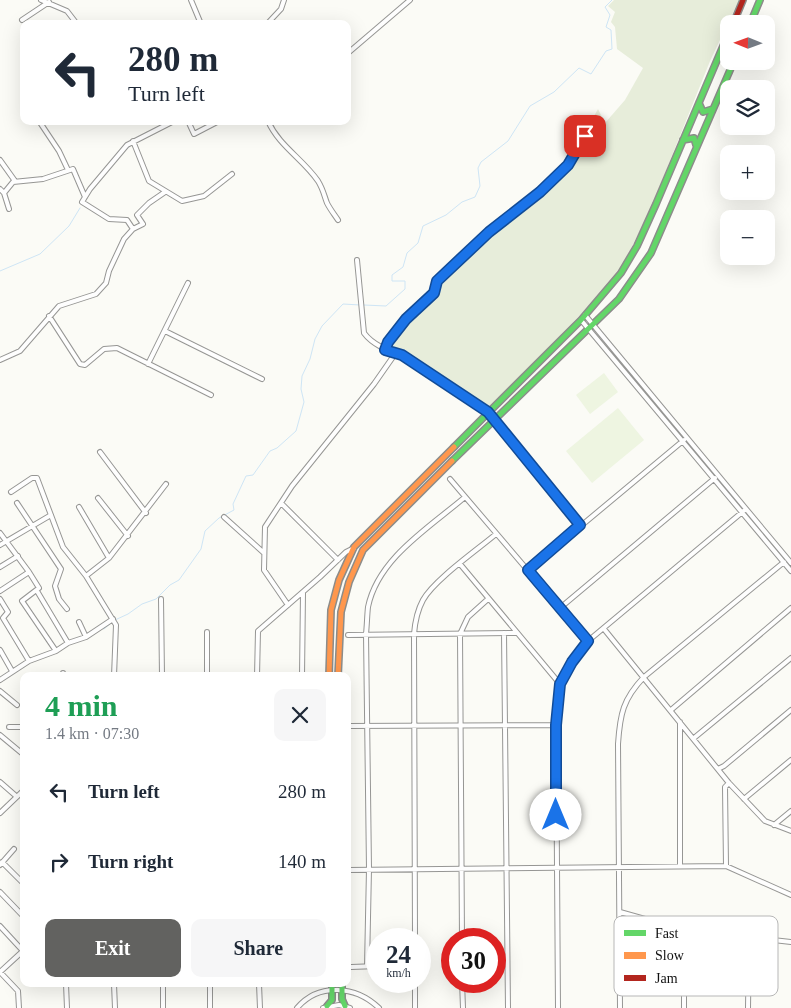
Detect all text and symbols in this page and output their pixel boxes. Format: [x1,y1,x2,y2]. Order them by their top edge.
north arrow [720,15,775,70]
map controls [720,15,775,265]
icon: left [45,40,110,105]
text: 280 m [128,40,218,79]
button: layers [720,80,775,135]
text: Turn left [128,81,205,106]
pin [564,115,606,157]
icon: arrive [571,122,599,150]
button: + [720,145,775,200]
button: − [720,210,775,265]
text: 4 min [45,689,118,722]
button: close [274,689,326,741]
text: 1.4 km · 07:30 [45,725,139,742]
icon: left [45,778,73,806]
text: Turn left [88,781,160,802]
text: 280 m [278,781,326,802]
position arrow [529,788,581,840]
icon: right [45,848,73,876]
text: Turn right [88,851,173,872]
text: 140 m [278,851,326,872]
legend [614,916,778,996]
button: Exit [45,919,181,977]
button: Share [191,919,326,977]
text: Fast [655,926,678,941]
speed limit sign: 30 [441,928,506,993]
text: 24 [386,941,411,968]
text: Slow [655,948,685,963]
text: km/h [386,966,411,980]
text: Jam [655,971,678,986]

